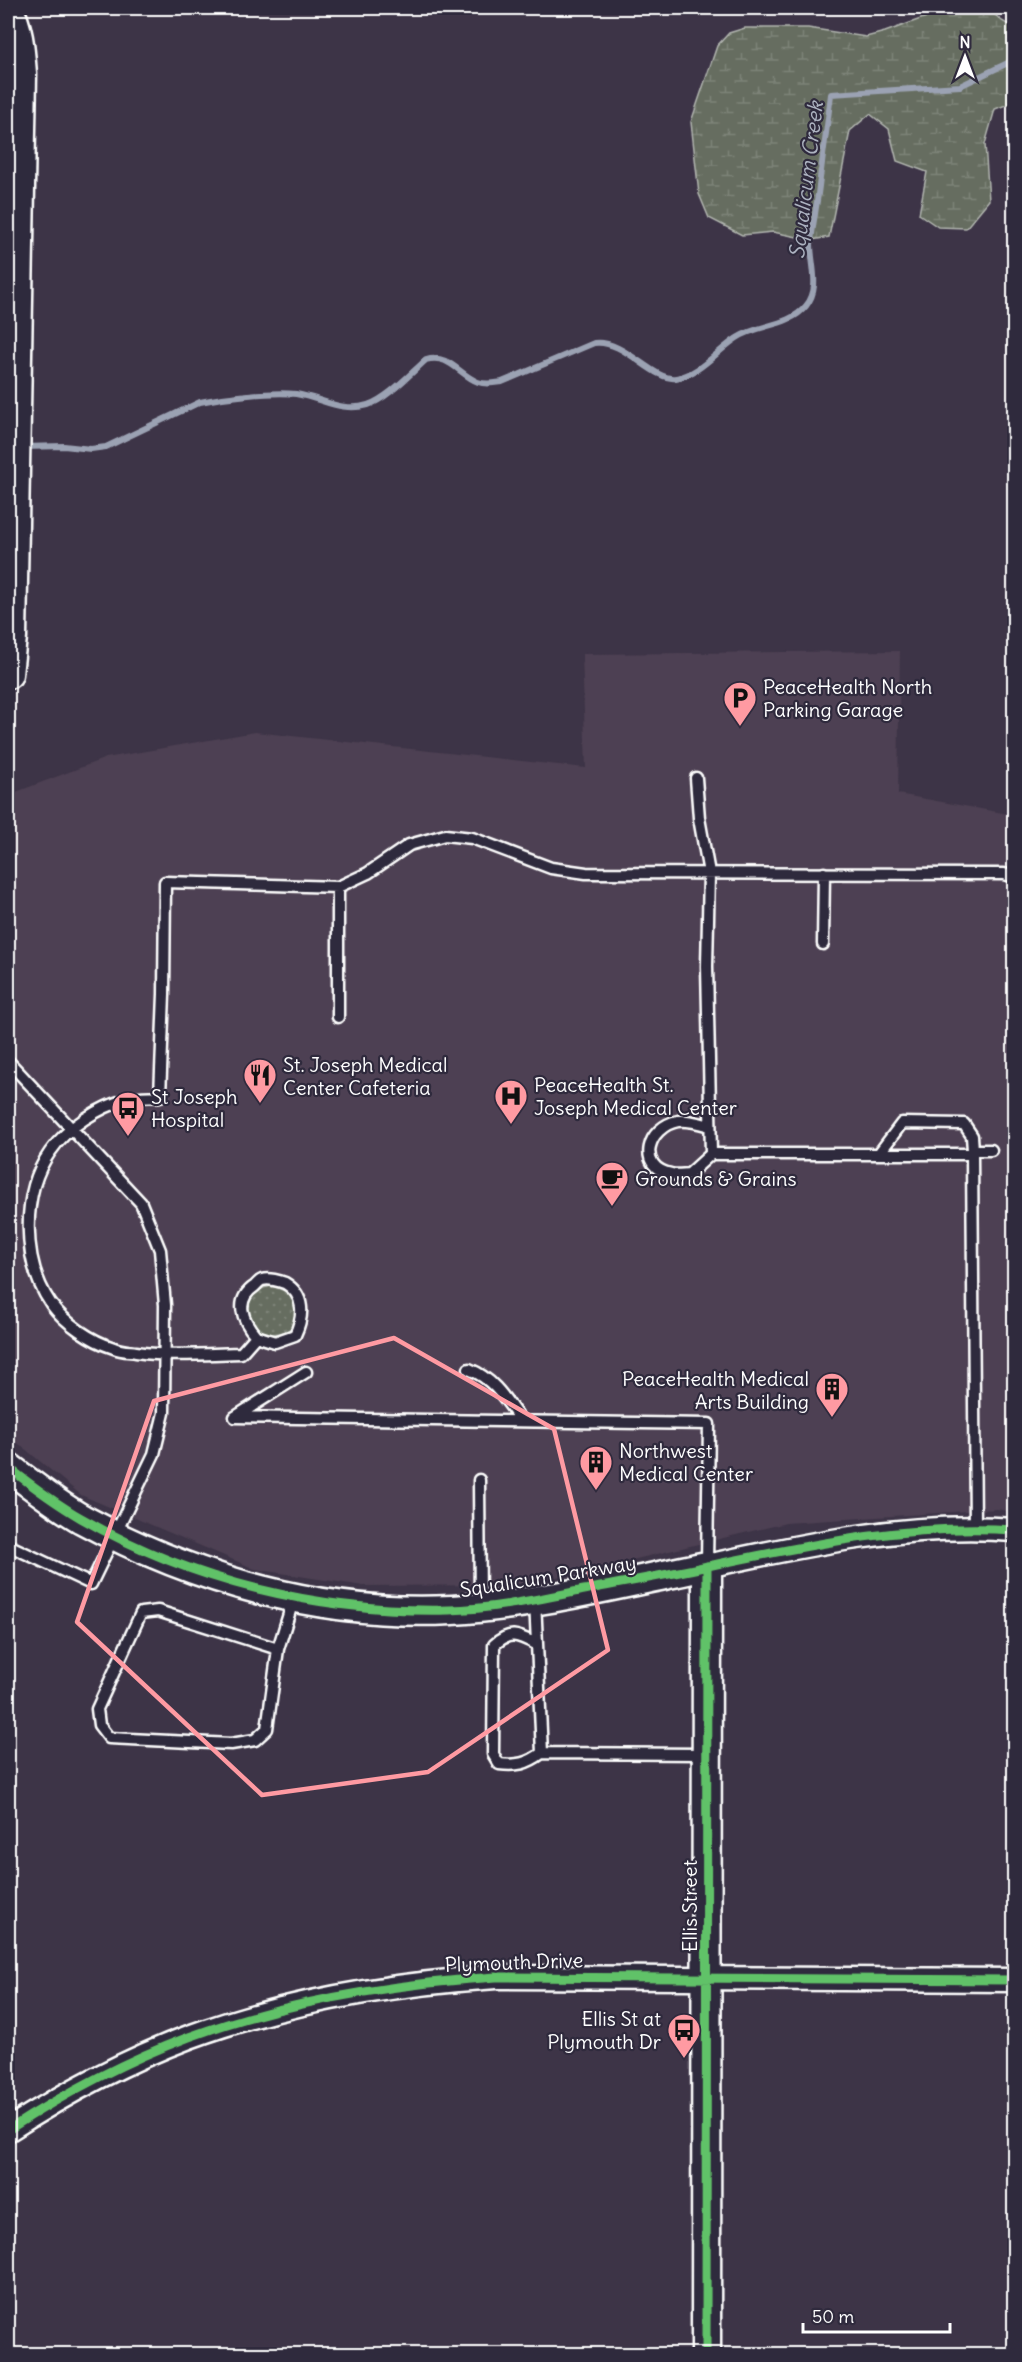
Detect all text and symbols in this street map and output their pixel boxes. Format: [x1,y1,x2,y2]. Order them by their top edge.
north arrow [935,27,995,87]
text: N [959,32,971,52]
water label: Squalicum Creek [783,99,829,260]
place label: PeaceHealth North Parking Garage [763,674,932,722]
parking icon: PeaceHealth North Parking Garage [722,680,758,727]
place label: St. Joseph Medical Center Cafeteria [283,1052,447,1100]
restaurant icon: St. Joseph Medical Center Cafeteria [242,1057,278,1104]
place label: PeaceHealth St. Joseph Medical Center [534,1072,737,1120]
hospital icon: PeaceHealth St. Joseph Medical Center [493,1078,529,1125]
place label: St Joseph Hospital [151,1084,237,1132]
bus stop icon: St Joseph Hospital [110,1090,146,1137]
cafe icon: Grounds & Grains [594,1160,630,1207]
place label: Grounds & Grains [635,1166,797,1191]
place label: PeaceHealth Medical Arts Building [622,1366,809,1414]
building icon: PeaceHealth Medical Arts Building [814,1371,850,1418]
place label: Northwest Medical Center [619,1438,753,1486]
building icon: Northwest Medical Center [578,1444,614,1491]
street label: Squalicum Parkway [458,1550,638,1602]
street label: Ellis Street [677,1860,702,1952]
street label: Plymouth Drive [444,1947,584,1977]
place label: Ellis St at Plymouth Dr [547,2006,661,2054]
bus stop icon: Ellis St at Plymouth Dr [666,2012,702,2059]
scale bar [803,2296,950,2334]
text: 50 m [812,2305,854,2328]

